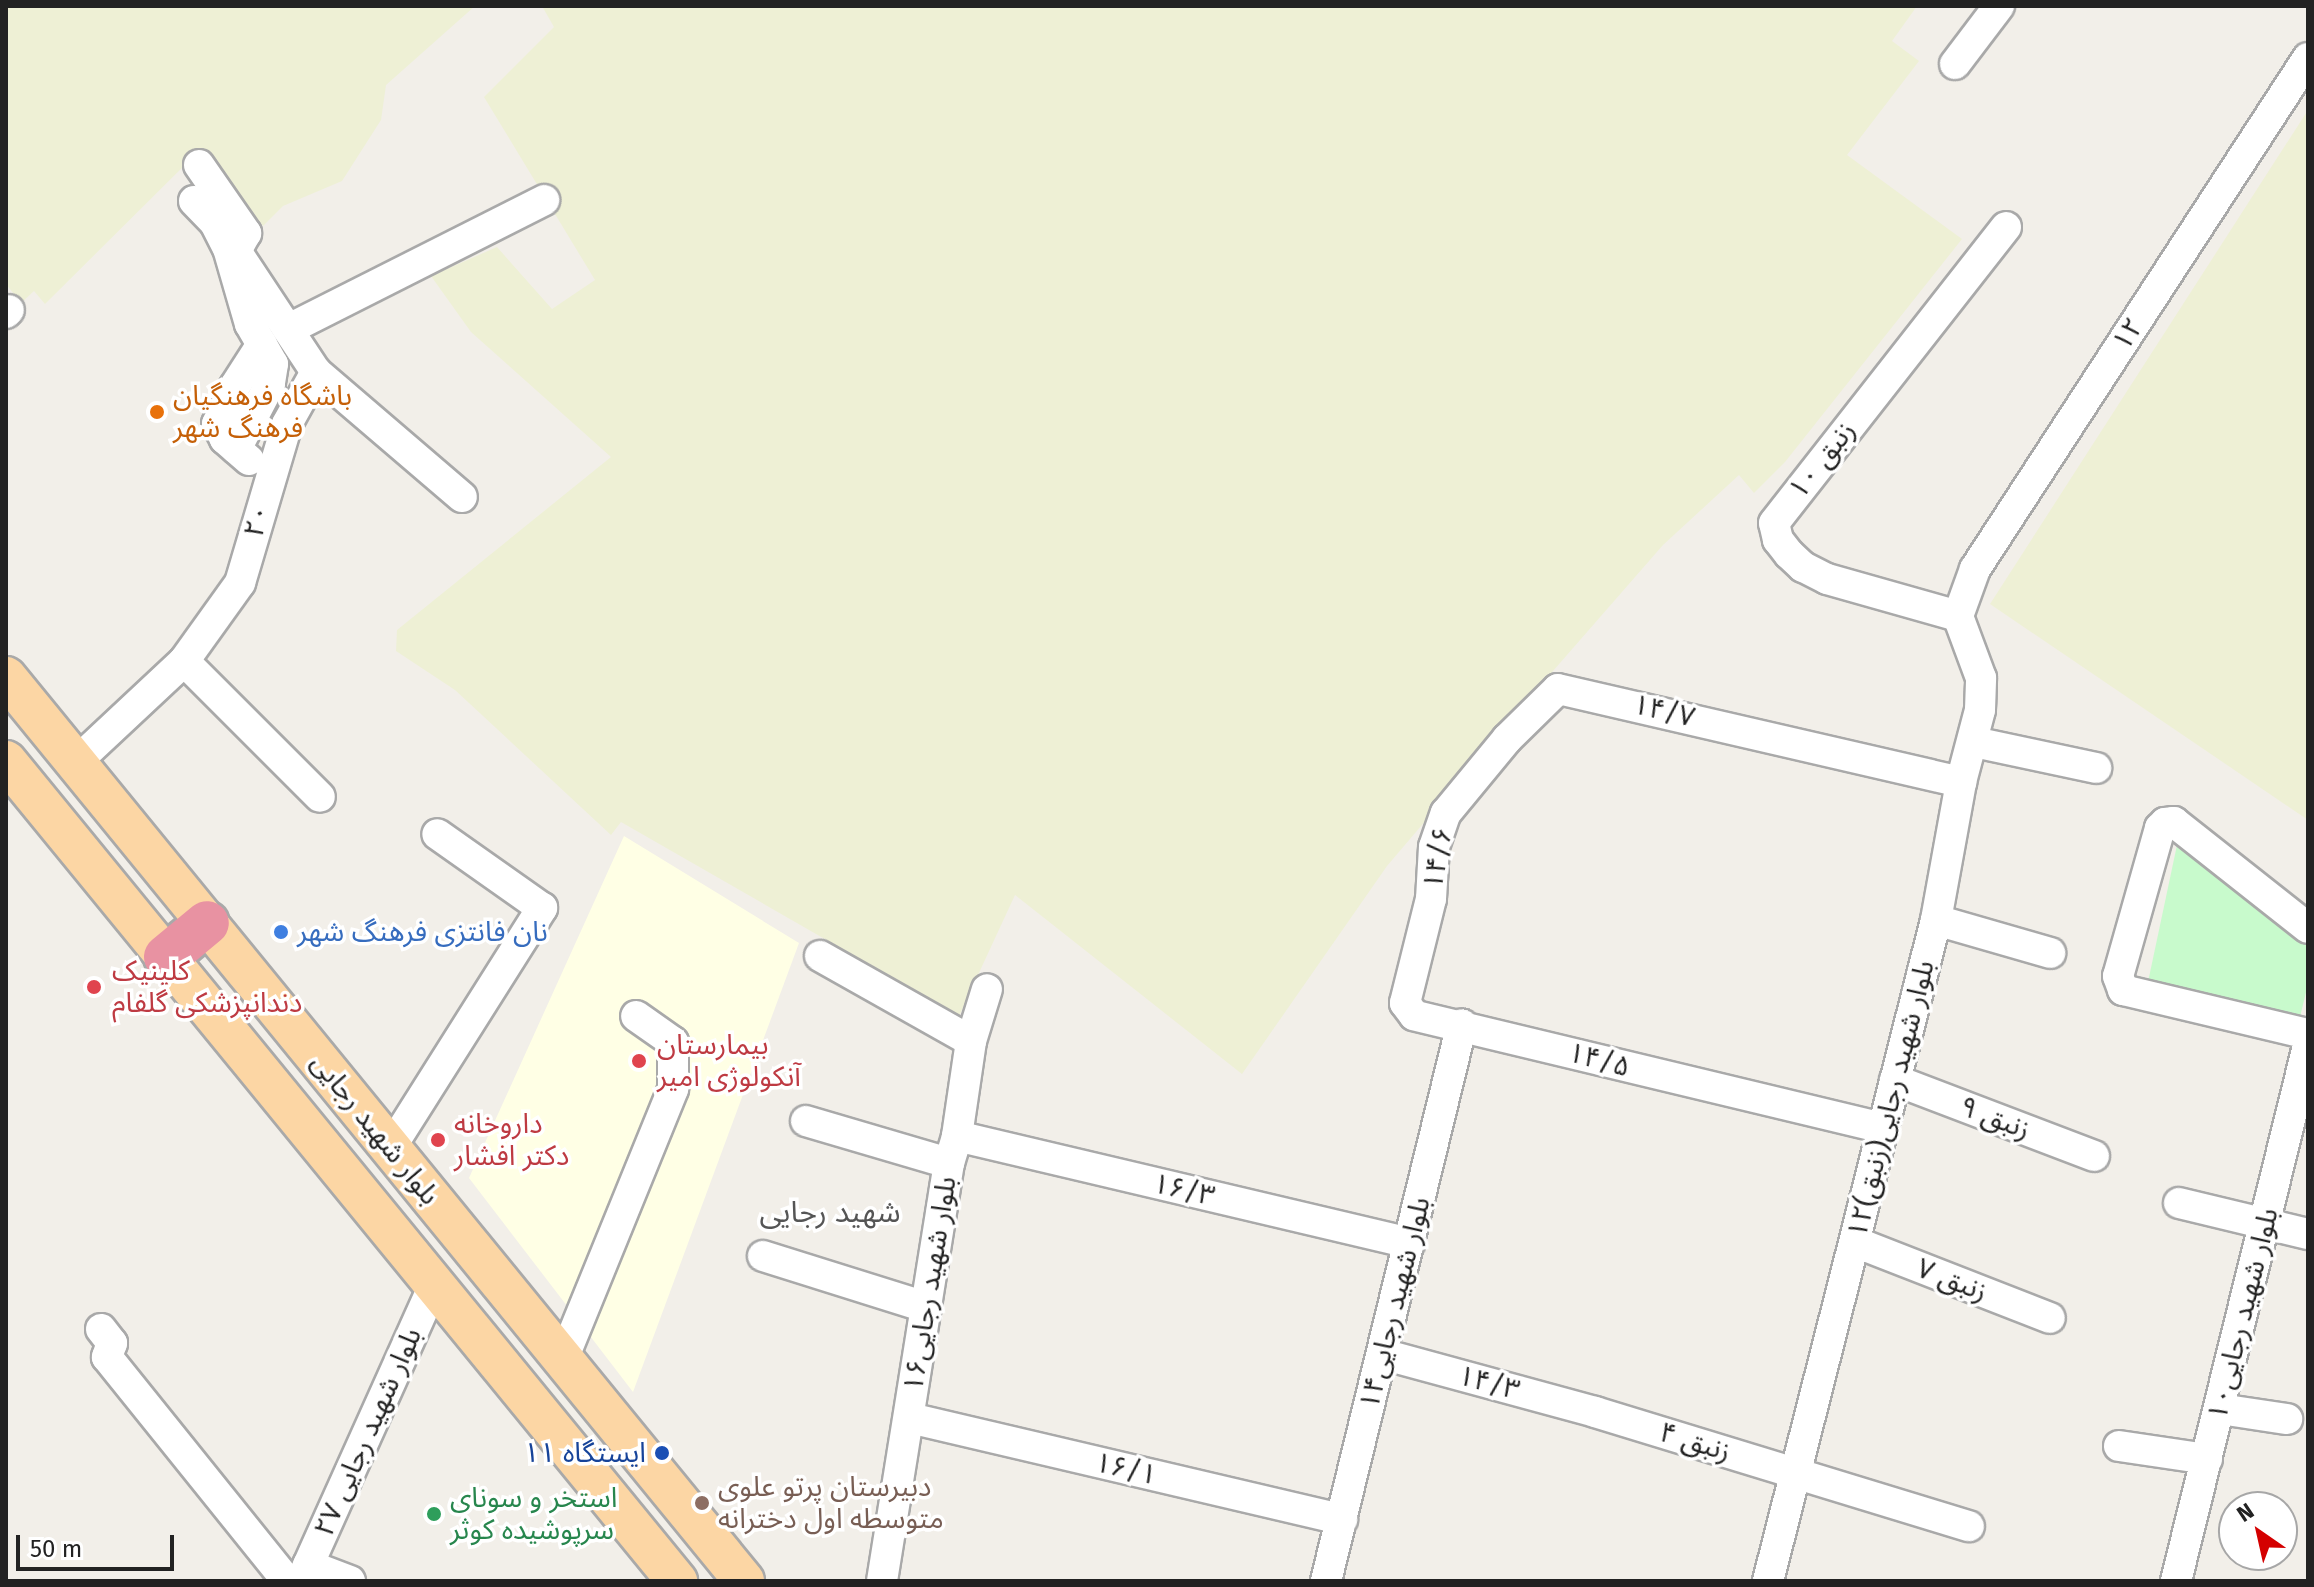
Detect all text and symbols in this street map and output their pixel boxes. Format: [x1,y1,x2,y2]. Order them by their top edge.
street label: ۱۲ [2105,311,2151,357]
place label: باشگاه فرهنگیان فرهنگ شهر [173,379,352,445]
marker: باشگاه فرهنگیان فرهنگ شهر [148,403,166,421]
street label: زنبق ۱۰ [1781,415,1863,505]
street label: ۲۰ [237,501,277,541]
street label: ۱۴/۷ [1630,688,1698,734]
street label: ۱۴/۶ [1416,824,1460,892]
place label: نان فانتزی فرهنگ شهر [297,915,548,949]
marker: نان فانتزی فرهنگ شهر [272,923,290,941]
place label: کلینیک دندانپزشکی گلفام [112,954,302,1020]
street label: ۱۲بلوار شهید رجایی(زنبق) [1840,957,1942,1241]
marker: کلینیک دندانپزشکی گلفام [83,976,105,998]
place label: بیمارستان آنکولوژی امیر [657,1028,801,1094]
street label: ۱۴/۵ [1564,1036,1634,1084]
street label: بلوار شهید رجایی [304,1046,446,1212]
marker: بیمارستان آنکولوژی امیر [628,1050,650,1072]
street label: زنبق ۹ [1955,1089,2035,1147]
place label: داروخانه دکتر افشار [454,1107,569,1173]
marker: داروخانه دکتر افشار [429,1131,447,1149]
street label: ۱۶/۳ [1150,1167,1218,1213]
street label: بلوار شهید رجایی۱۶ [896,1174,964,1394]
district label: شهید رجایی [759,1194,901,1230]
street label: بلوار شهید رجایی۱۴ [1352,1194,1438,1412]
street label: بلوار شهید رجایی۱۰ [2200,1205,2286,1423]
street label: زنبق ۷ [1912,1251,1992,1309]
street label: ۲۷ بلوار شهید رجایی [307,1323,429,1541]
street label: ۱۴/۳ [1454,1359,1524,1407]
street label: زنبق ۴ [1655,1415,1735,1469]
place label: ایستگاه ۱۱ [524,1436,646,1470]
marker: ایستگاه ۱۱ [653,1444,671,1462]
street label: ۱۶/۱ [1092,1446,1160,1492]
place label: دبیرستان پرتو علوی متوسطه اول دخترانه [718,1470,944,1536]
place label: استخر و سونای سرپوشیده کوثر [450,1481,617,1547]
north arrow [2218,1491,2298,1571]
marker: دبیرستان پرتو علوی متوسطه اول دخترانه [693,1494,711,1512]
text: N [2232,1497,2259,1528]
marker: استخر و سونای سرپوشیده کوثر [425,1505,443,1523]
scale bar [20,1519,178,1569]
text: 50 m [30,1535,82,1563]

